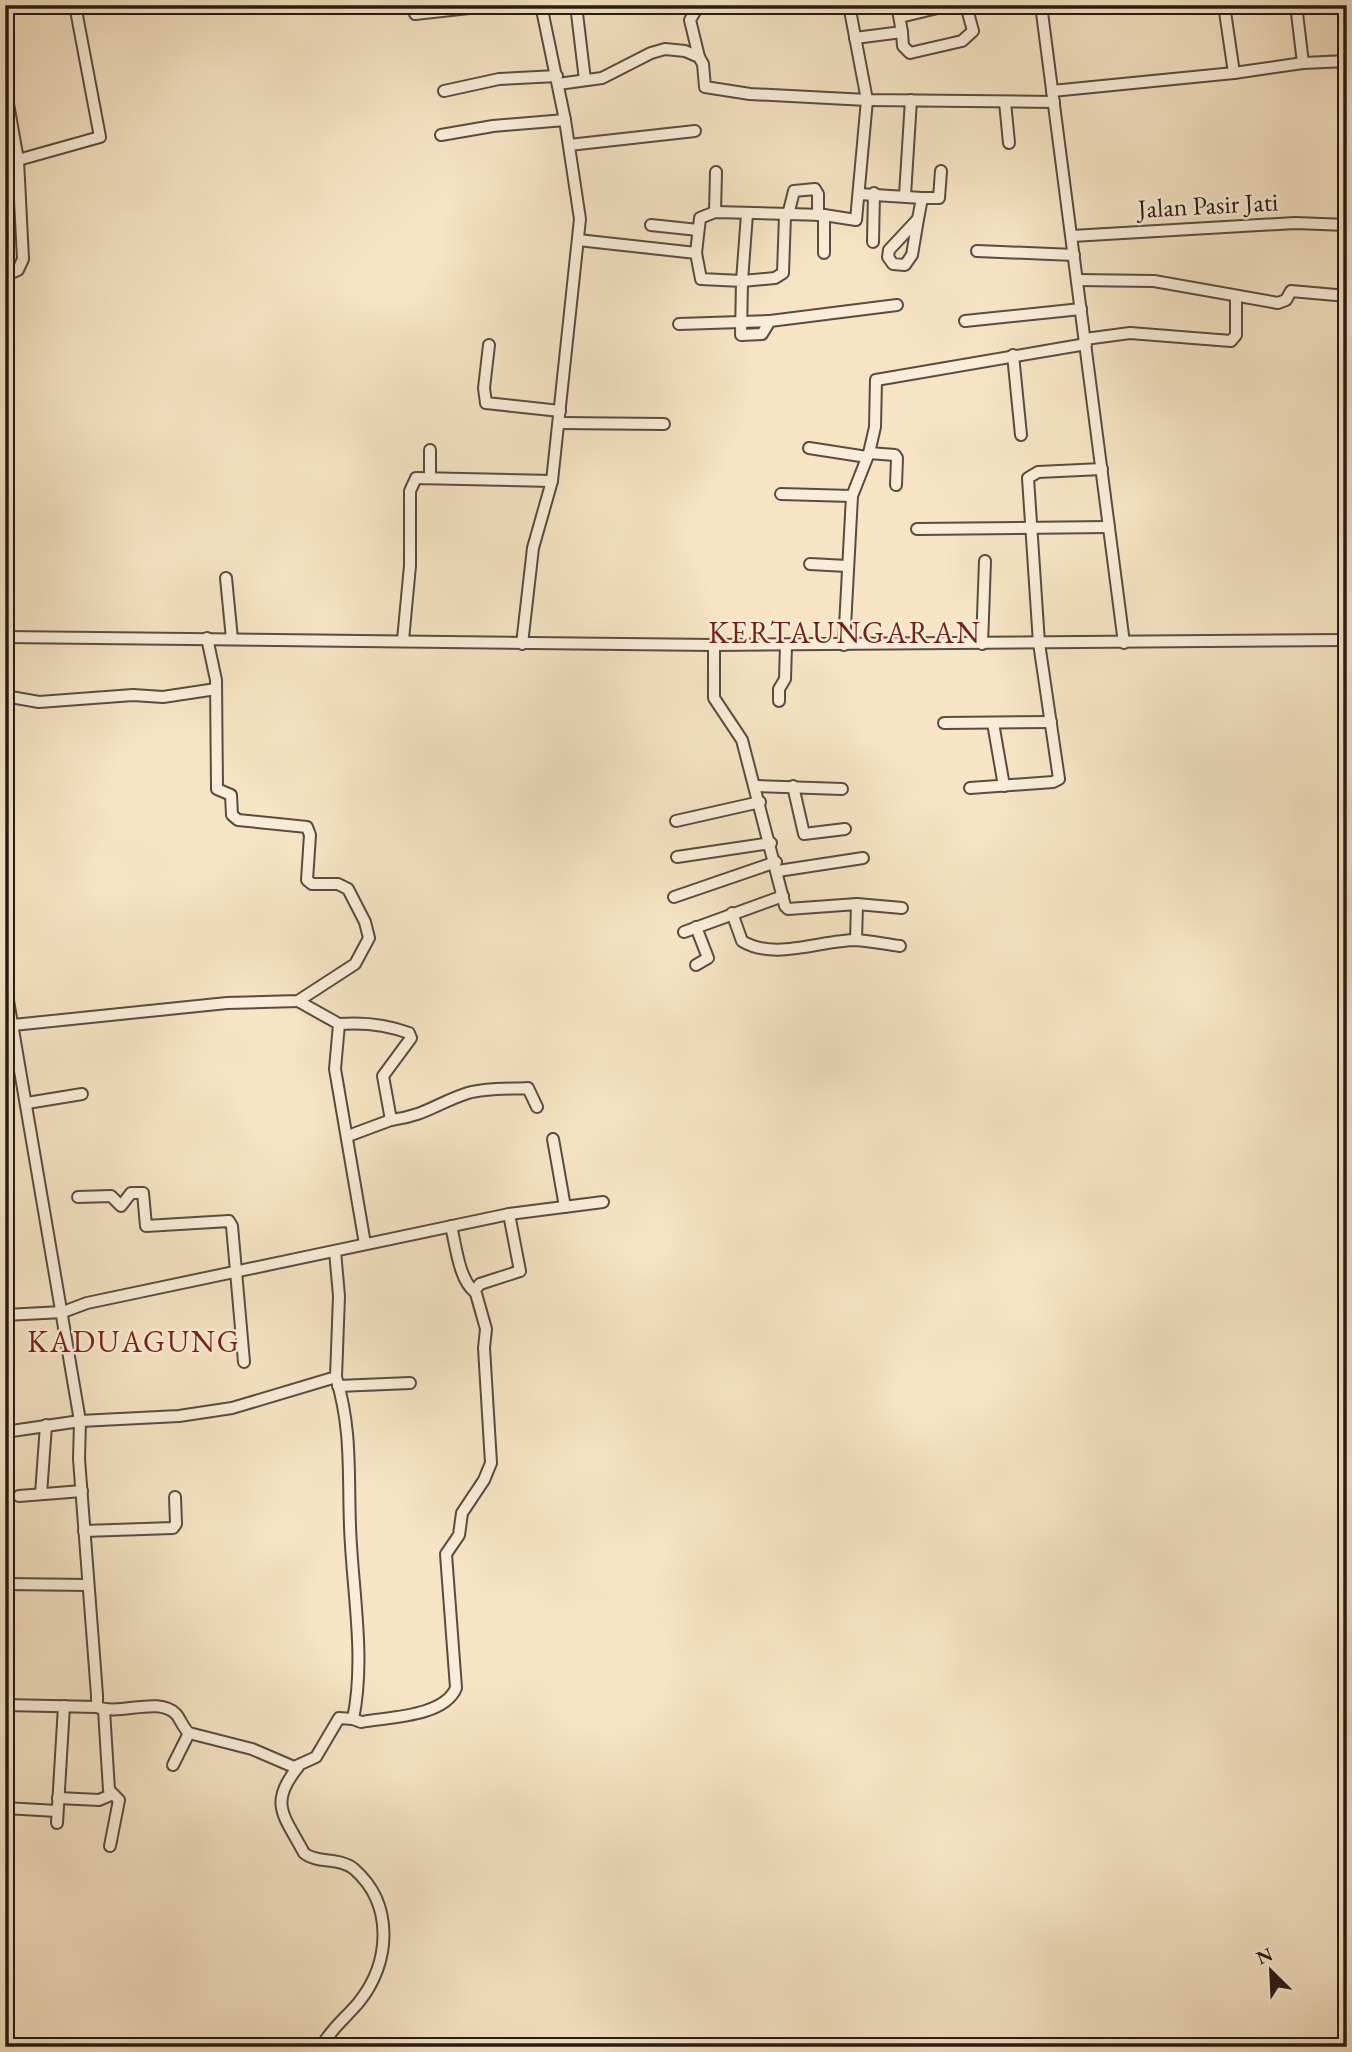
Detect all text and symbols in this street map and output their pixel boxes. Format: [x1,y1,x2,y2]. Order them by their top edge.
street label: Jalan Pasir Jati [1135,184,1279,226]
district label: KERTAUNGARAN [708,613,982,652]
district label: KADUAGUNG [27,1322,241,1361]
north arrow [1236,1937,1306,2007]
text: N [1252,1941,1277,1970]

